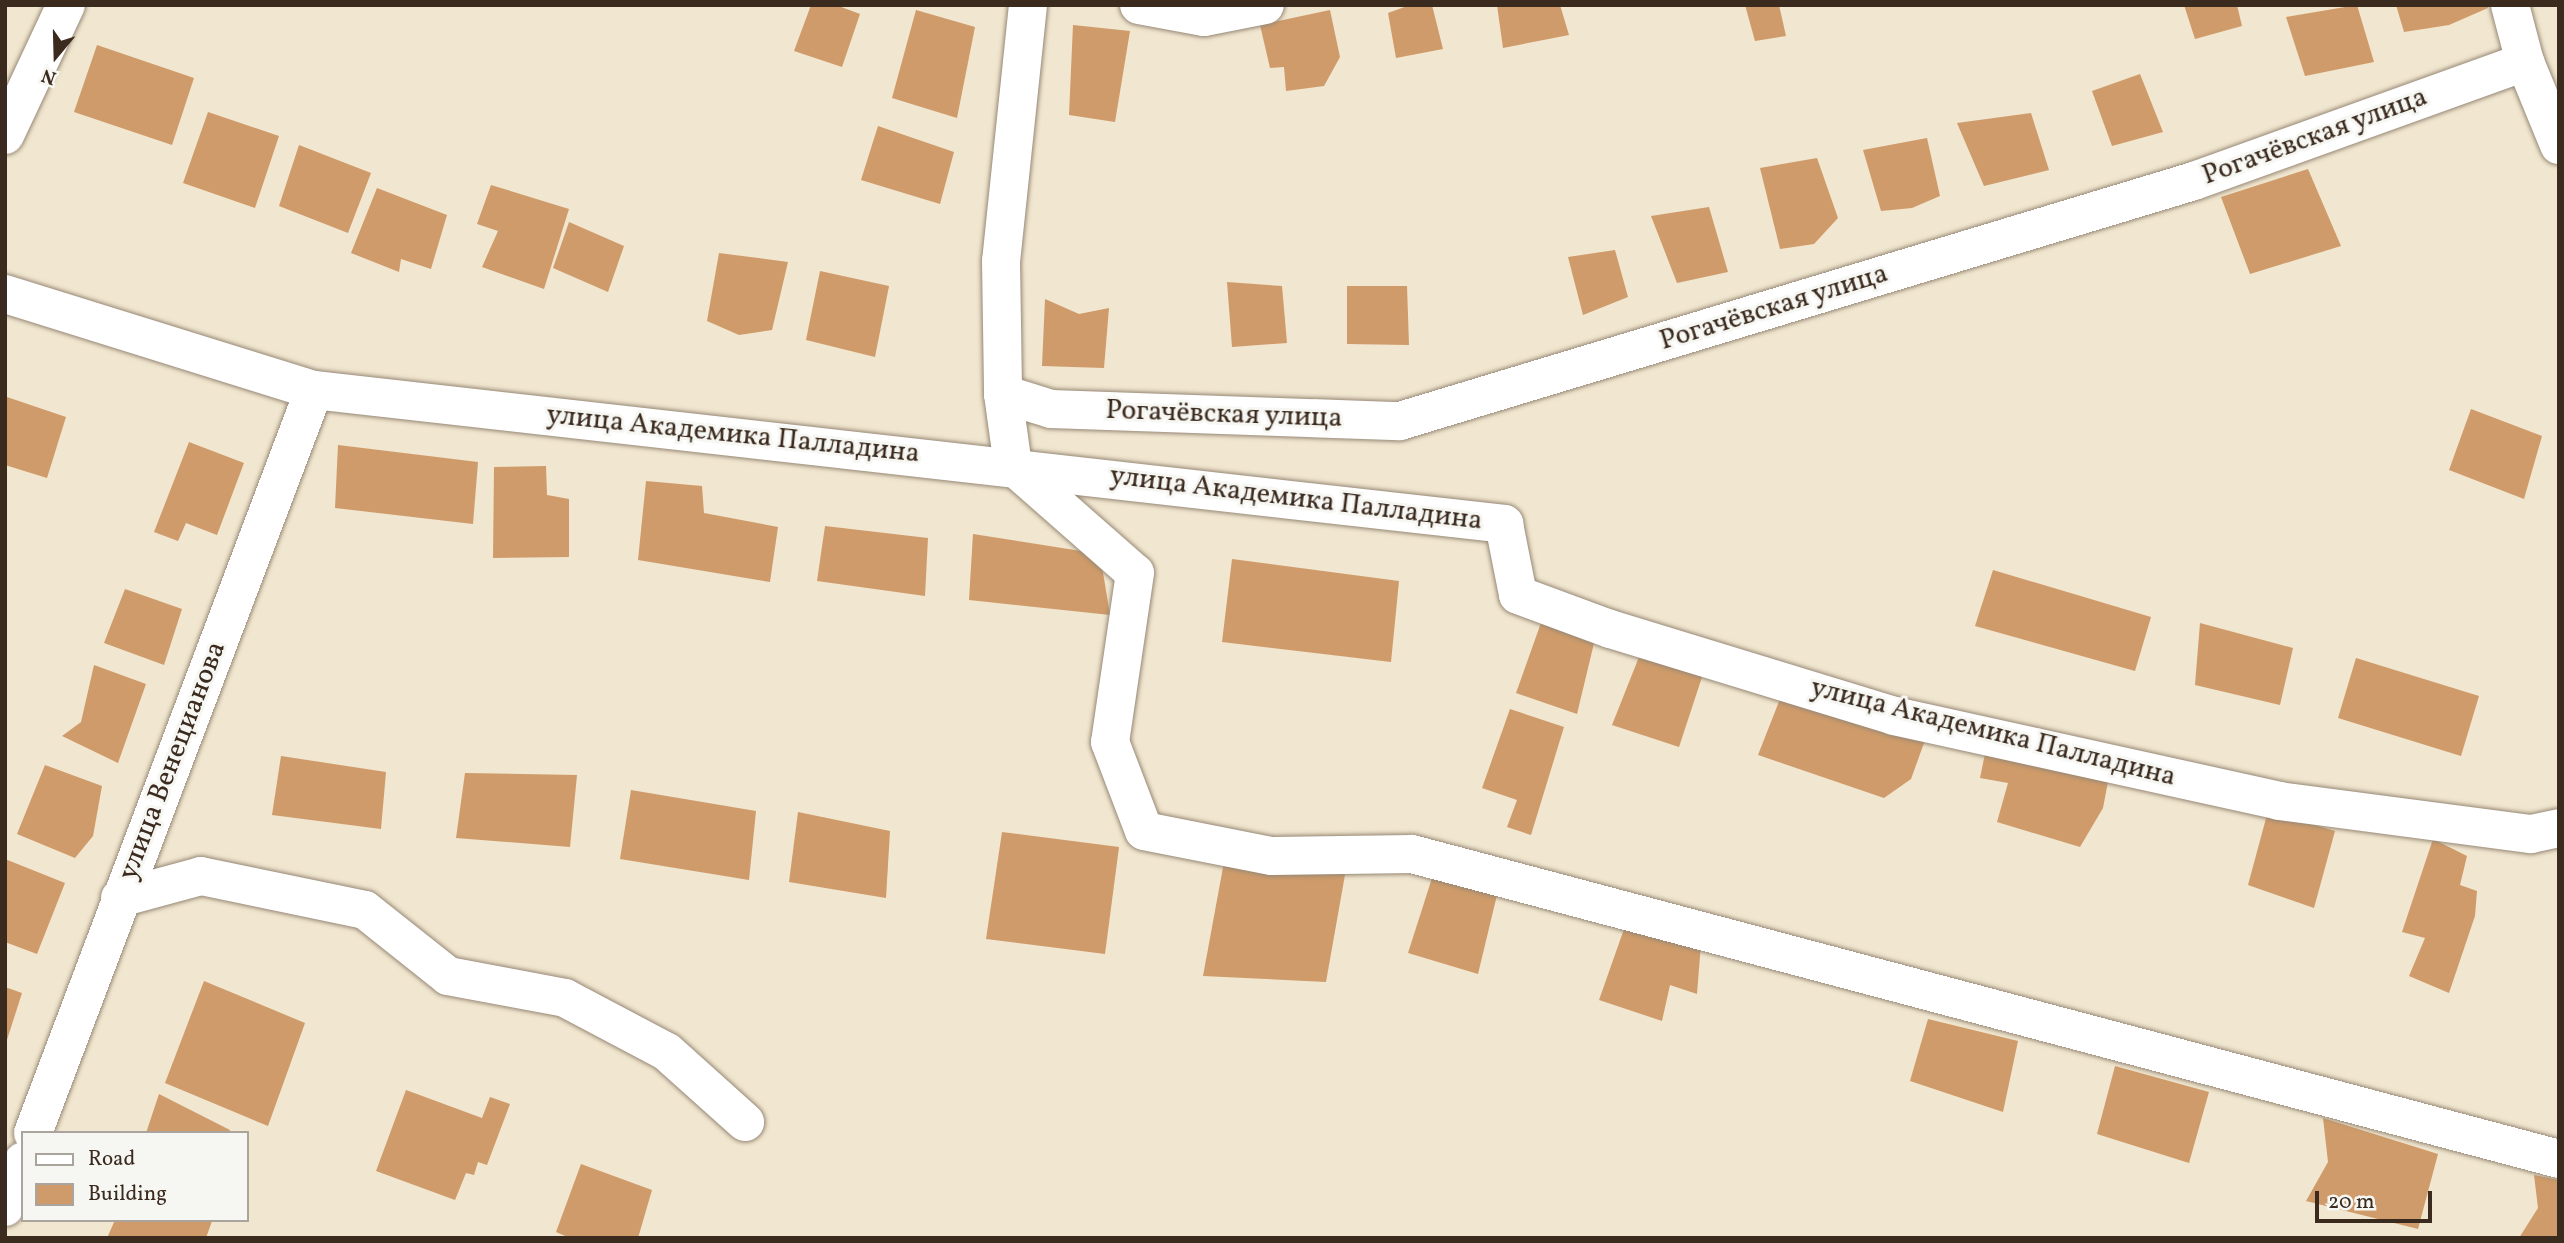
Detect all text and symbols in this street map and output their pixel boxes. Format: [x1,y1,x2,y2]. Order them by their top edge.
north arrow [21,21,91,91]
text: N [38,61,60,90]
street label: Рогачёвская улица [2198,81,2432,193]
street label: Рогачёвская улица [1655,257,1893,359]
street label: Рогачёвская улица [1105,394,1343,436]
street label: улица Академика Палладина [545,399,921,471]
street label: улица Академика Палладина [1108,459,1484,539]
street label: улица Венецианова [112,637,234,885]
street label: улица Академика Палладина [1807,671,2179,795]
legend [21,1131,248,1222]
text: Road [88,1145,135,1174]
scale bar [2319,1176,2436,1220]
text: Building [88,1180,167,1209]
text: 20 m [2328,1188,2374,1217]

